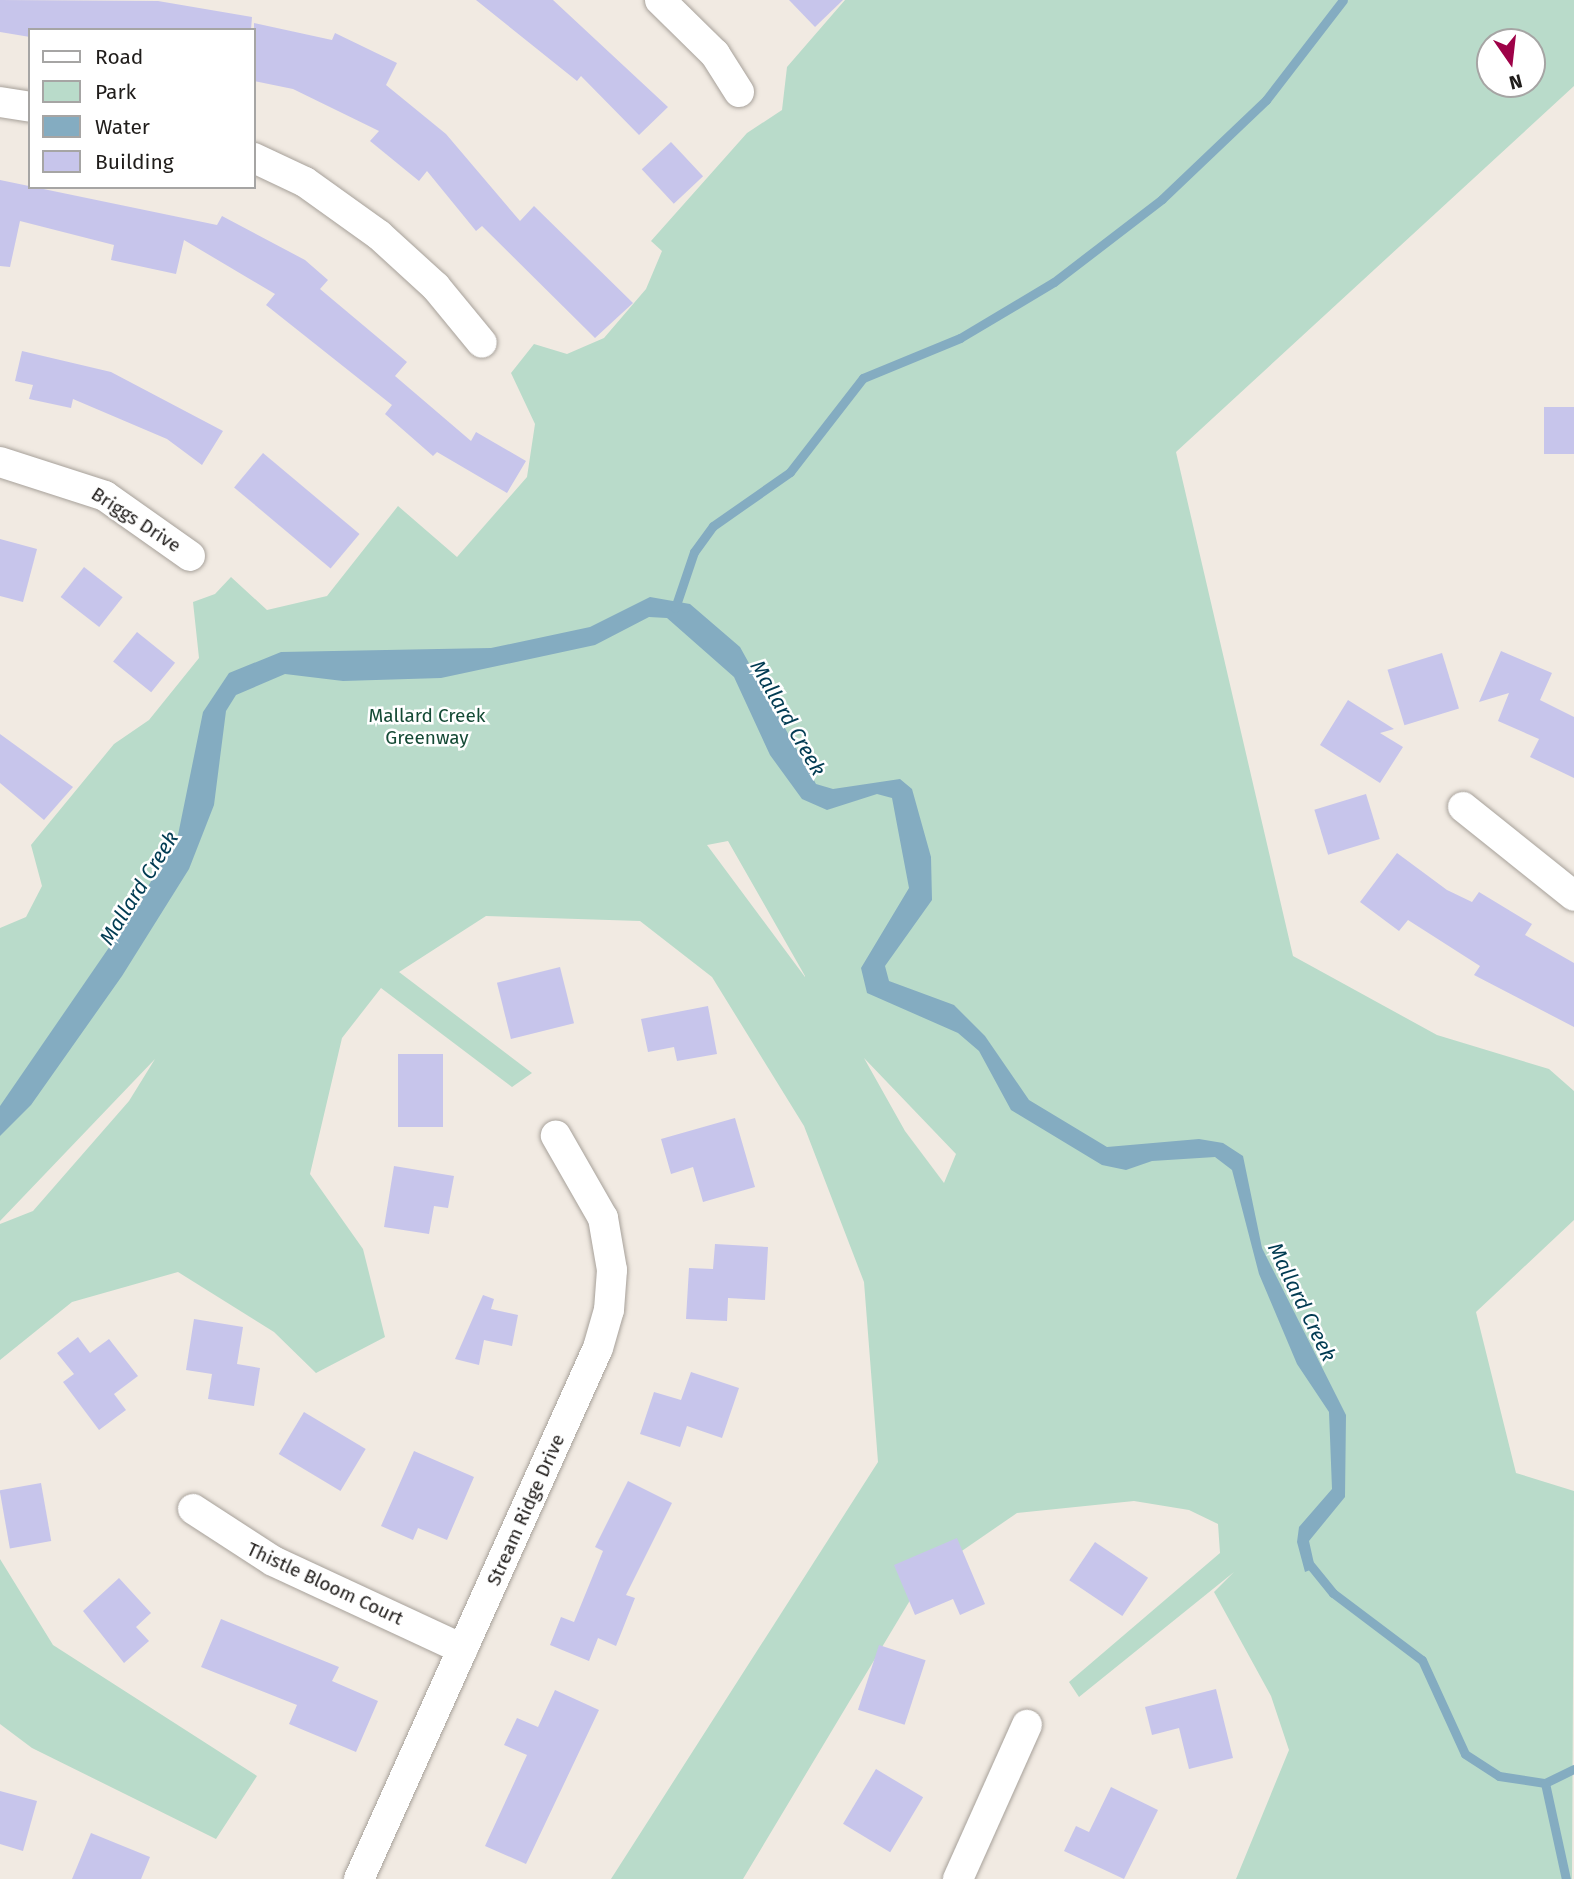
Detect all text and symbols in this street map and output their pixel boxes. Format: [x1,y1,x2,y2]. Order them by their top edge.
legend [28,28,256,189]
north arrow [1476,28,1546,98]
text: Road [95,44,143,70]
text: N [1507,69,1525,95]
text: Park [95,79,136,105]
text: Water [95,114,150,140]
text: Building [95,149,174,175]
street label: Briggs Drive [87,483,185,557]
water label: Mallard Creek [745,656,831,780]
park label: Mallard Creek Greenway [368,705,486,749]
water label: Mallard Creek [94,827,184,949]
water label: Mallard Creek [1262,1239,1342,1365]
street label: Stream Ridge Drive [482,1431,570,1589]
street label: Thistle Bloom Court [243,1538,407,1630]

